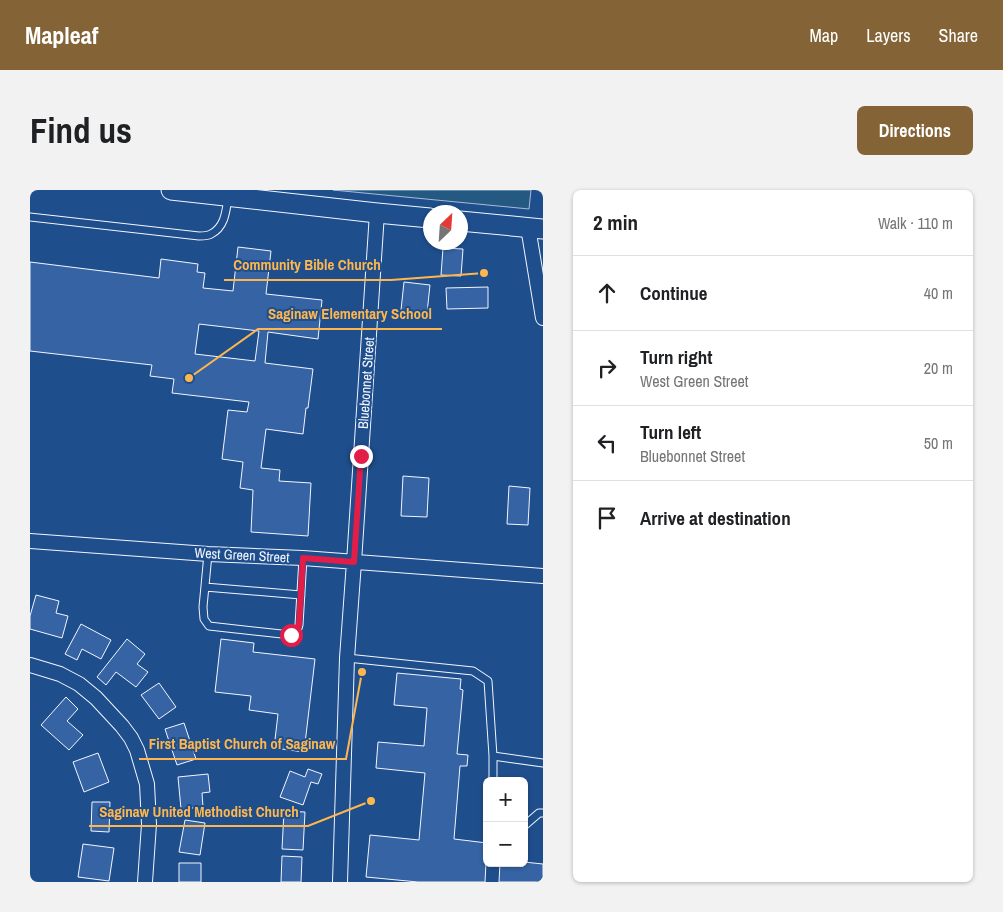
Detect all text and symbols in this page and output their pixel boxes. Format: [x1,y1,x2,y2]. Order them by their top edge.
text: Mapleaf [25,19,98,51]
text: Map [810,23,838,48]
text: Layers [866,23,911,48]
text: Share [939,23,978,48]
button: Directions [857,106,973,155]
text: Find us [30,107,132,154]
north arrow [423,205,468,250]
text: 2 min [593,208,638,237]
text: Walk · 110 m [878,212,953,234]
callout: Community Bible Church [224,250,391,280]
text: Community Bible Church [233,254,381,275]
icon: ahead [593,279,621,307]
text: Continue [640,280,708,306]
text: 40 m [924,282,953,304]
callout: Saginaw Elementary School [258,299,442,329]
text: Saginaw Elementary School [268,303,432,324]
street label: Bluebonnet Street [354,337,378,429]
text: Turn right [640,344,712,370]
icon: right [593,354,621,382]
text: 20 m [924,357,953,379]
text: West Green Street [640,370,748,392]
text: Turn left [640,419,701,445]
icon: left [593,429,621,457]
text: 50 m [924,432,953,454]
route end [350,445,373,468]
text: Bluebonnet Street [640,445,745,467]
icon: arrive [593,504,621,532]
text: Arrive at destination [640,505,791,531]
street label: West Green Street [194,544,290,566]
route start [280,624,303,647]
callout: First Baptist Church of Saginaw [139,729,346,759]
text: First Baptist Church of Saginaw [149,733,336,754]
map controls [483,777,528,867]
button: + [483,777,528,822]
callout: Saginaw United Methodist Church [89,796,308,826]
text: Saginaw United Methodist Church [99,801,299,822]
button: − [483,822,528,867]

